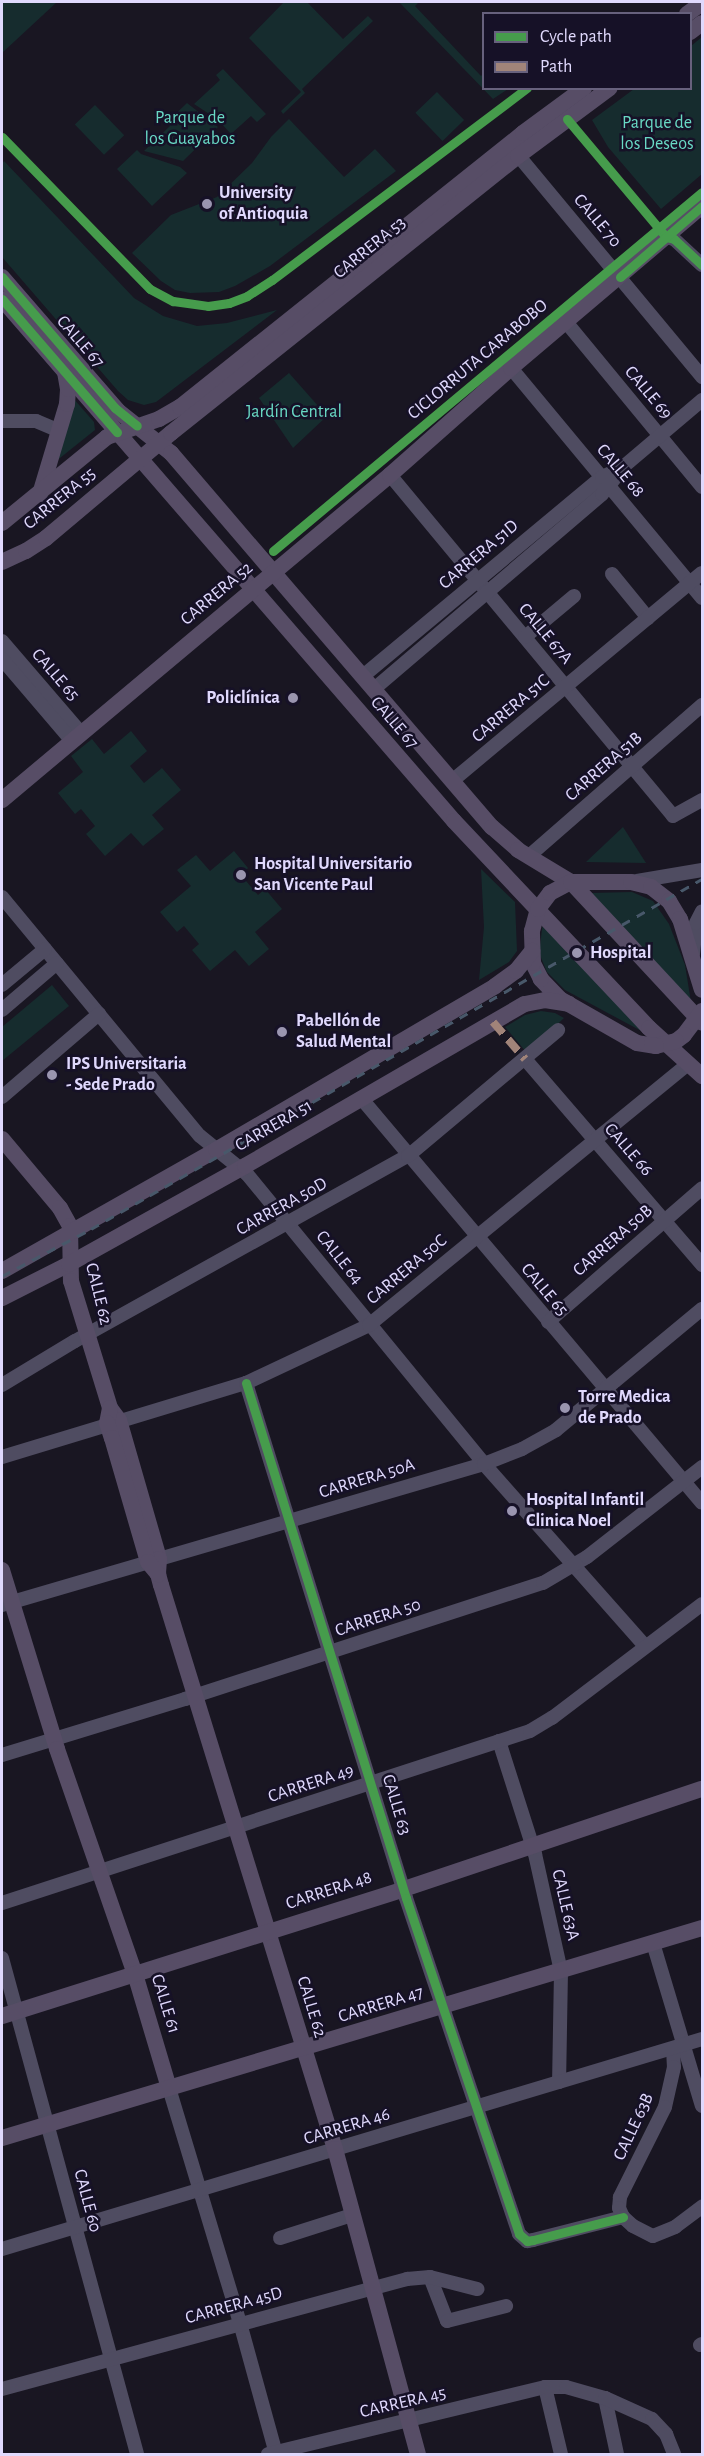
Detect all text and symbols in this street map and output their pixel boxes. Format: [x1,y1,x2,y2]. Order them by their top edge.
legend [482,12,692,90]
text: Cycle path [540,28,612,46]
text: Path [540,58,572,76]
park label: Parque de los Guayabos [144,108,236,150]
park label: Parque de los Deseos [620,113,694,156]
place label: University of Antioquia [219,183,308,226]
street label: CALLE 70 [568,190,626,252]
marker: University of Antioquia [200,197,214,211]
street label: CARRERA 53 [330,212,410,284]
street label: CICLORRUTA CARABOBO [404,295,552,425]
street label: CALLE 67 [51,311,109,373]
street label: CALLE 69 [619,362,677,424]
park label: Jardín Central [246,401,342,423]
street label: CALLE 68 [591,440,649,502]
street label: CARRERA 55 [19,463,101,535]
street label: CARRERA 51D [435,516,523,594]
street label: CARRERA 52 [177,558,257,630]
street label: CALLE 67A [513,599,577,669]
street label: CALLE 65 [26,644,84,706]
street label: CARRERA 51C [468,670,554,748]
place label: Policlínica [206,687,280,709]
marker: Policlínica [284,689,302,707]
street label: CALLE 67 [365,692,423,754]
street label: CARRERA 51B [561,728,647,806]
place label: Hospital Universitario San Vicente Paul [254,854,412,896]
marker: Hospital Universitario San Vicente Paul [232,866,250,884]
place label: Hospital [590,942,651,964]
marker: Hospital [568,944,586,962]
place label: Pabellón de Salud Mental [296,1011,391,1054]
marker: Pabellón de Salud Mental [273,1023,291,1041]
place label: IPS Universitaria - Sede Prado [66,1054,187,1096]
marker: IPS Universitaria - Sede Prado [43,1066,61,1084]
street label: CARRERA 51 [232,1095,316,1157]
street label: CALLE 66 [599,1119,657,1181]
street label: CARRERA 50D [233,1173,331,1241]
street label: CARRERA 50B [569,1201,657,1281]
street label: CALLE 64 [311,1227,367,1289]
street label: CARRERA 50C [362,1230,452,1310]
street label: CALLE 65 [516,1259,572,1321]
street label: CALLE 62 [80,1261,116,1327]
place label: Torre Medica de Prado [578,1387,671,1430]
marker: Torre Medica de Prado [556,1399,574,1417]
street label: CARRERA 50A [316,1454,418,1504]
place label: Hospital Infantil Clinica Noel [526,1490,644,1532]
marker: Hospital Infantil Clinica Noel [503,1502,521,1520]
street label: CARRERA 50 [332,1594,424,1642]
street label: CARRERA 49 [265,1760,357,1808]
street label: CALLE 63 [377,1772,415,1838]
street label: CARRERA 48 [283,1867,375,1915]
street label: CALLE 63A [546,1867,584,1943]
street label: CALLE 61 [146,1972,184,2036]
street label: CALLE 62 [291,1974,331,2040]
street label: CARRERA 47 [336,1982,426,2028]
street label: CALLE 63B [609,2090,659,2164]
street label: CARRERA 46 [301,2104,393,2150]
street label: CALLE 60 [68,2167,106,2235]
street label: CARRERA 45D [183,2283,285,2329]
street label: CARRERA 45 [358,2383,448,2423]

